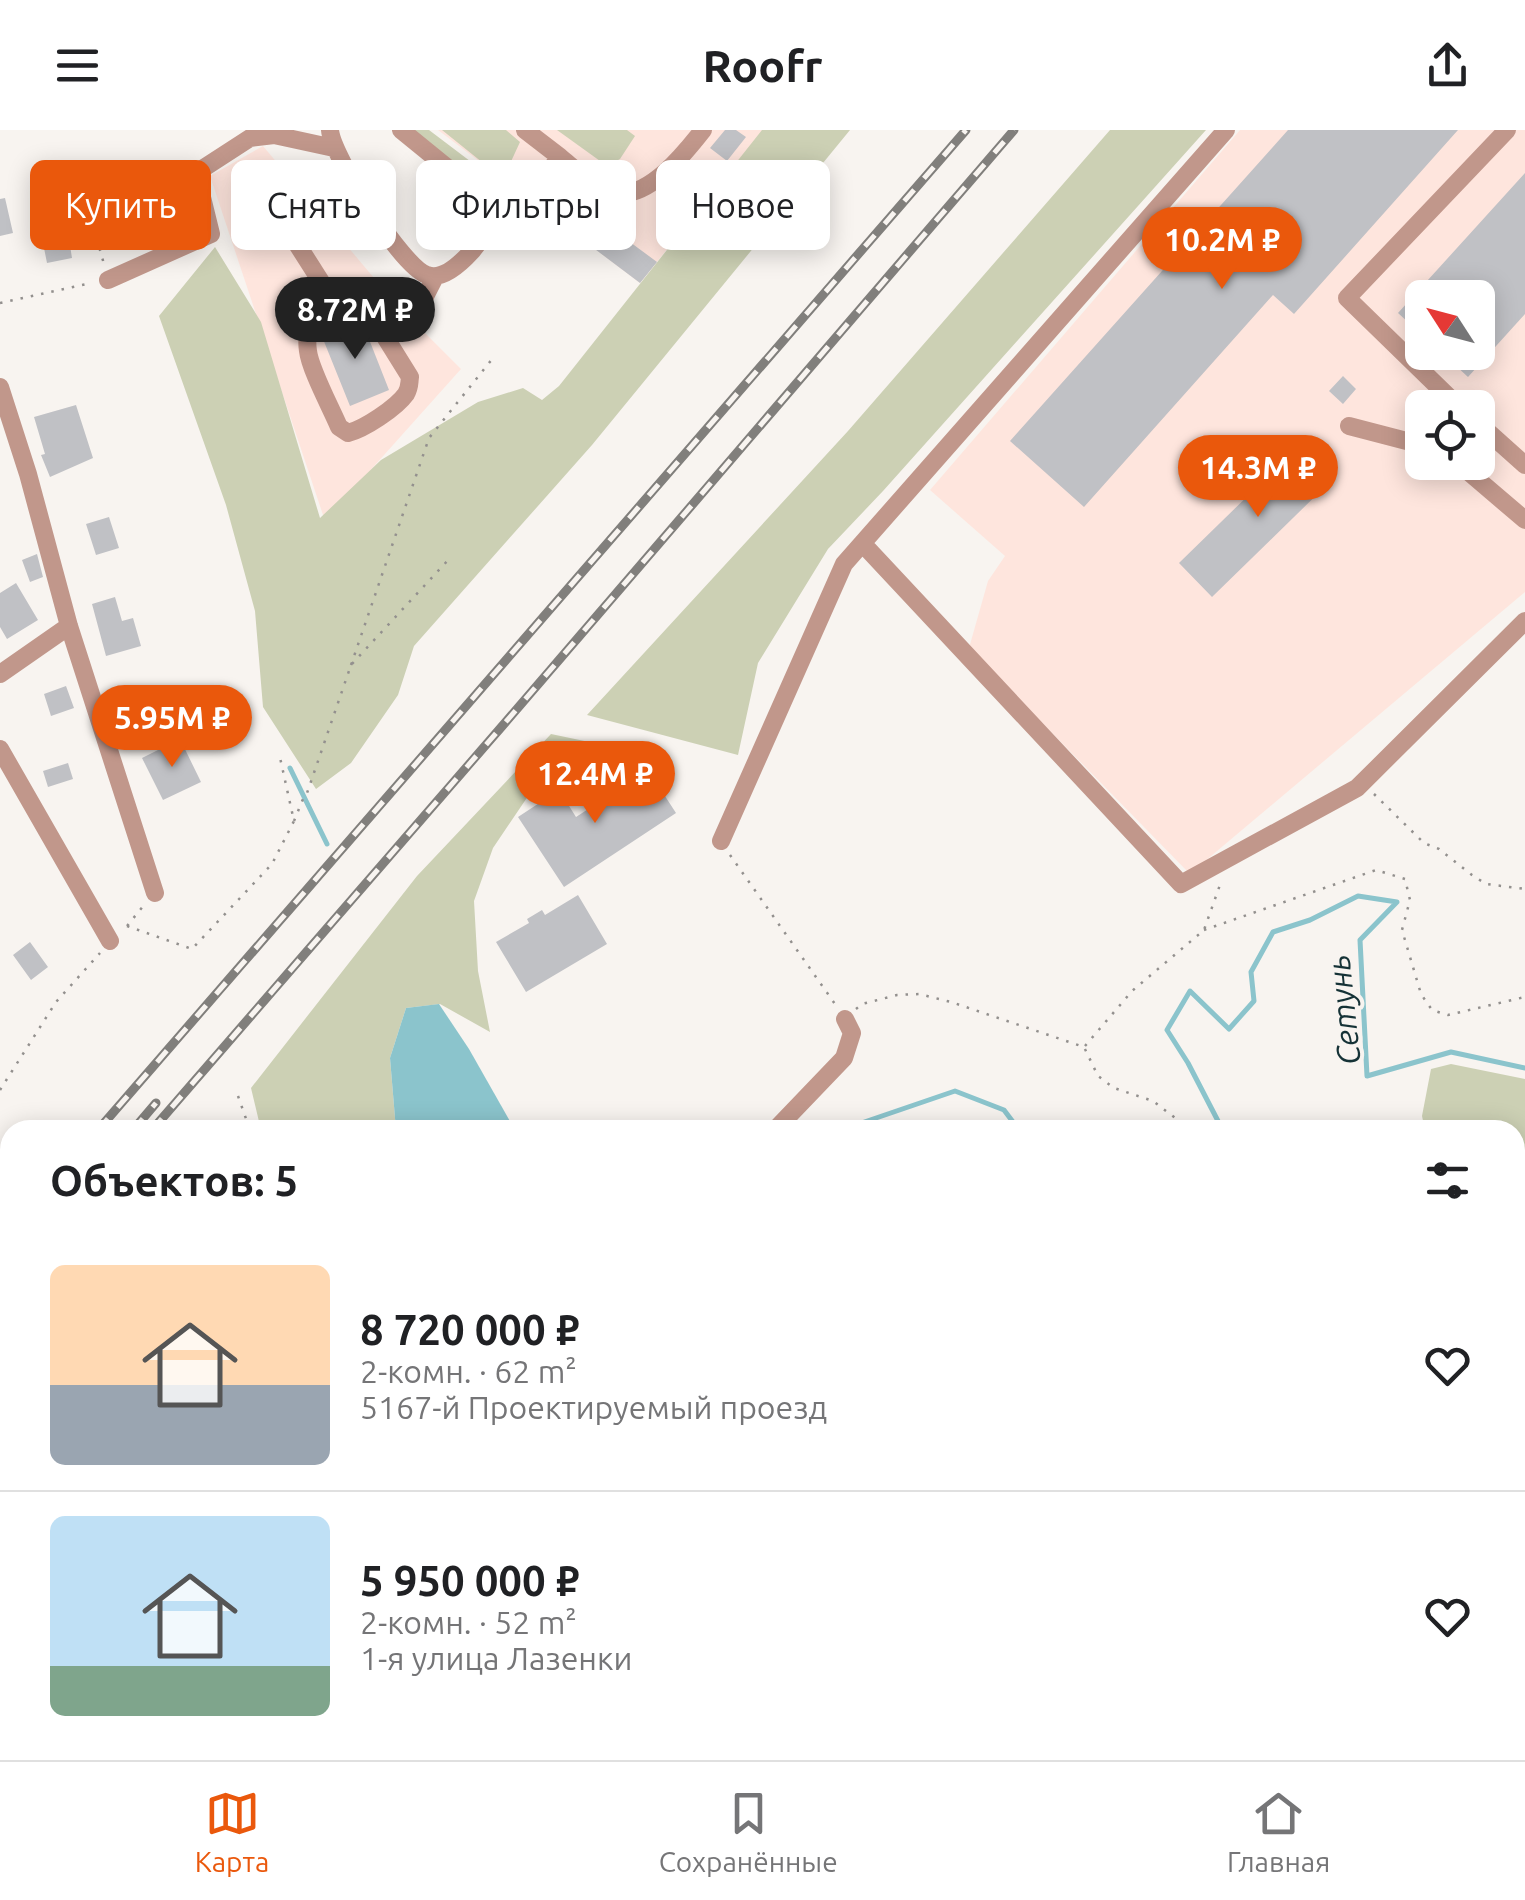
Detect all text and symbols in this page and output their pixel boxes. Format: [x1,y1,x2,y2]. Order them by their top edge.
icon: menu [50,38,105,93]
icon: share [1420,38,1475,93]
text: Roofr [703,40,822,91]
chip: Купить [30,160,211,250]
chip: Снять [231,160,396,250]
chip: Фильтры [416,160,636,250]
chip: Новое [656,160,830,250]
pin: 10.2M ₽ [1130,207,1314,292]
text: 10.2M ₽ [1164,221,1280,257]
pin: 8.72M ₽ [263,277,447,362]
north arrow [1405,280,1495,370]
map controls [1405,280,1495,480]
text: 8.72M ₽ [297,291,413,327]
button: locate [1405,390,1495,480]
pin: 14.3M ₽ [1166,435,1350,520]
text: 14.3M ₽ [1200,449,1316,485]
pin: 5.95M ₽ [80,685,264,770]
text: 5.95M ₽ [114,699,230,735]
pin: 12.4M ₽ [503,741,687,826]
text: 12.4M ₽ [537,755,653,791]
water label: Сетунь [1319,953,1367,1067]
icon: filters [1420,1153,1475,1208]
text: Объектов: 5 [50,1157,298,1204]
icon: home [130,1305,250,1425]
text: 8 720 000 ₽ [360,1306,579,1353]
icon: heart [1420,1338,1475,1393]
text: 2-комн. · 62 m² [360,1353,577,1389]
text: 5167-й Проектируемый проезд [360,1389,827,1425]
icon: home [130,1556,250,1676]
text: 5 950 000 ₽ [360,1557,579,1604]
icon: heart [1420,1589,1475,1644]
text: 2-комн. · 52 m² [360,1604,577,1640]
text: 1-я улица Лазенки [360,1640,632,1676]
tab: Карта [195,1786,269,1877]
tab: Сохранённые [659,1786,838,1877]
tab: Главная [1227,1786,1330,1877]

